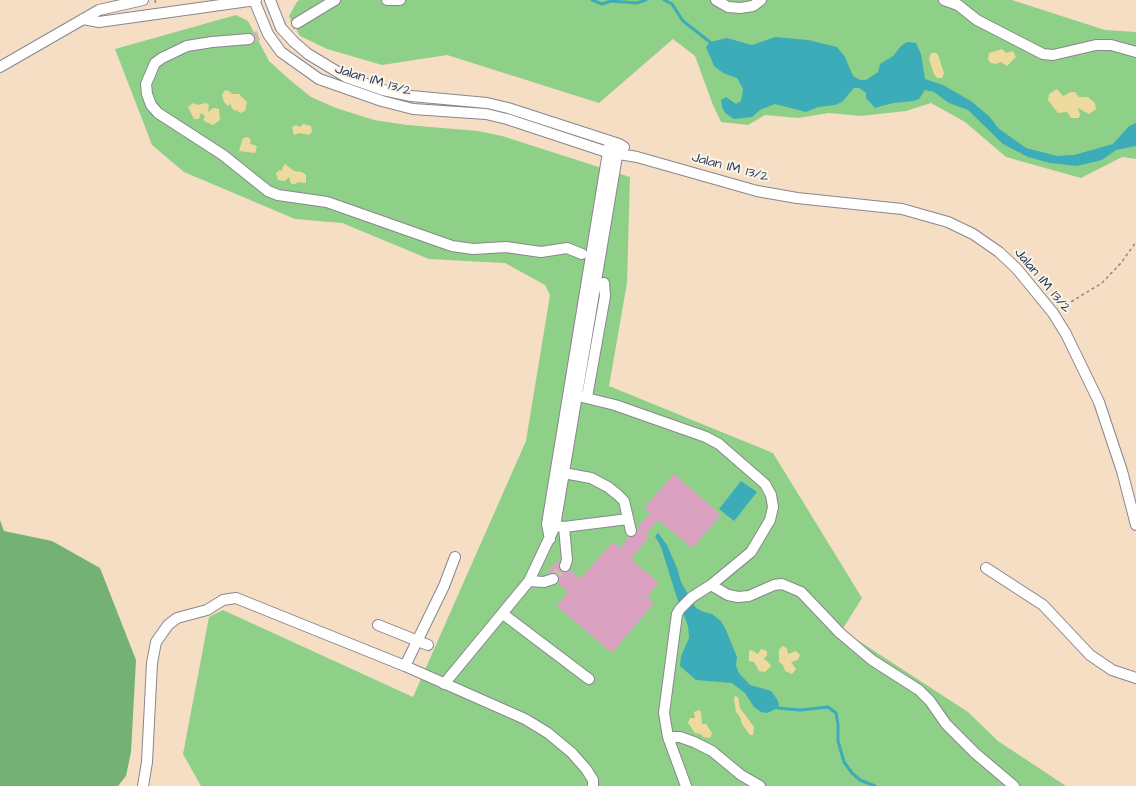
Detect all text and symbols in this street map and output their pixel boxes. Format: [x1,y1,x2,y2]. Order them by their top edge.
street label: Jalan IM 13/2 [333,61,413,101]
street label: Jalan IM 13/2 [690,150,770,186]
street label: Jalan IM 13/2 [1010,245,1074,317]

